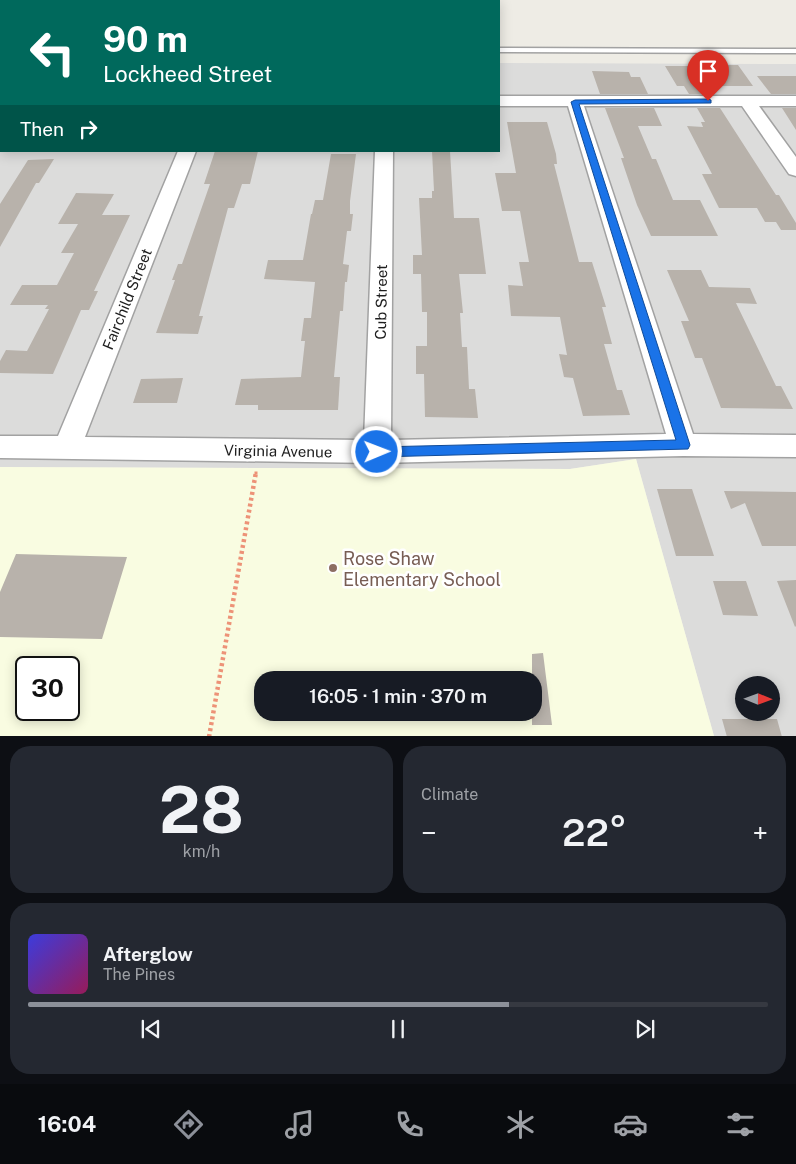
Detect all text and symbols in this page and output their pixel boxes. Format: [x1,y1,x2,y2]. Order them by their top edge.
text: 90 m [103,19,188,60]
icon: left [20,20,85,85]
pin [687,50,729,101]
icon: arrive [694,57,722,85]
text: Lockheed Street [103,61,272,87]
icon: right [74,115,102,143]
text: Then [20,118,64,140]
street label: Fairchild Street [99,246,155,352]
street label: Cub Street [372,264,390,340]
position arrow [350,425,402,477]
street label: Virginia Avenue [224,442,332,460]
place label: Rose Shaw Elementary School [343,548,501,590]
marker: Rose Shaw Elementary School [327,562,339,574]
speed limit sign: 30 [15,656,80,721]
north arrow [735,676,780,721]
map controls [735,676,780,721]
text: 16:05 · 1 min · 370 m [309,685,487,707]
text: 28 [159,771,244,848]
text: Climate [421,785,478,804]
text: 22° [562,810,627,855]
text: − [421,816,437,849]
text: + [752,816,768,849]
text: km/h [183,842,220,861]
text: Afterglow [103,943,193,965]
text: The Pines [103,965,175,984]
icon: previous [137,1015,165,1043]
icon: pause [384,1015,412,1043]
icon: next [631,1015,659,1043]
icon: directions [171,1107,206,1142]
icon: music [282,1107,317,1142]
icon: phone [392,1107,427,1142]
icon: climate [503,1107,538,1142]
icon: car [613,1107,648,1142]
icon: filters [723,1107,758,1142]
text: 16:04 [38,1111,96,1137]

